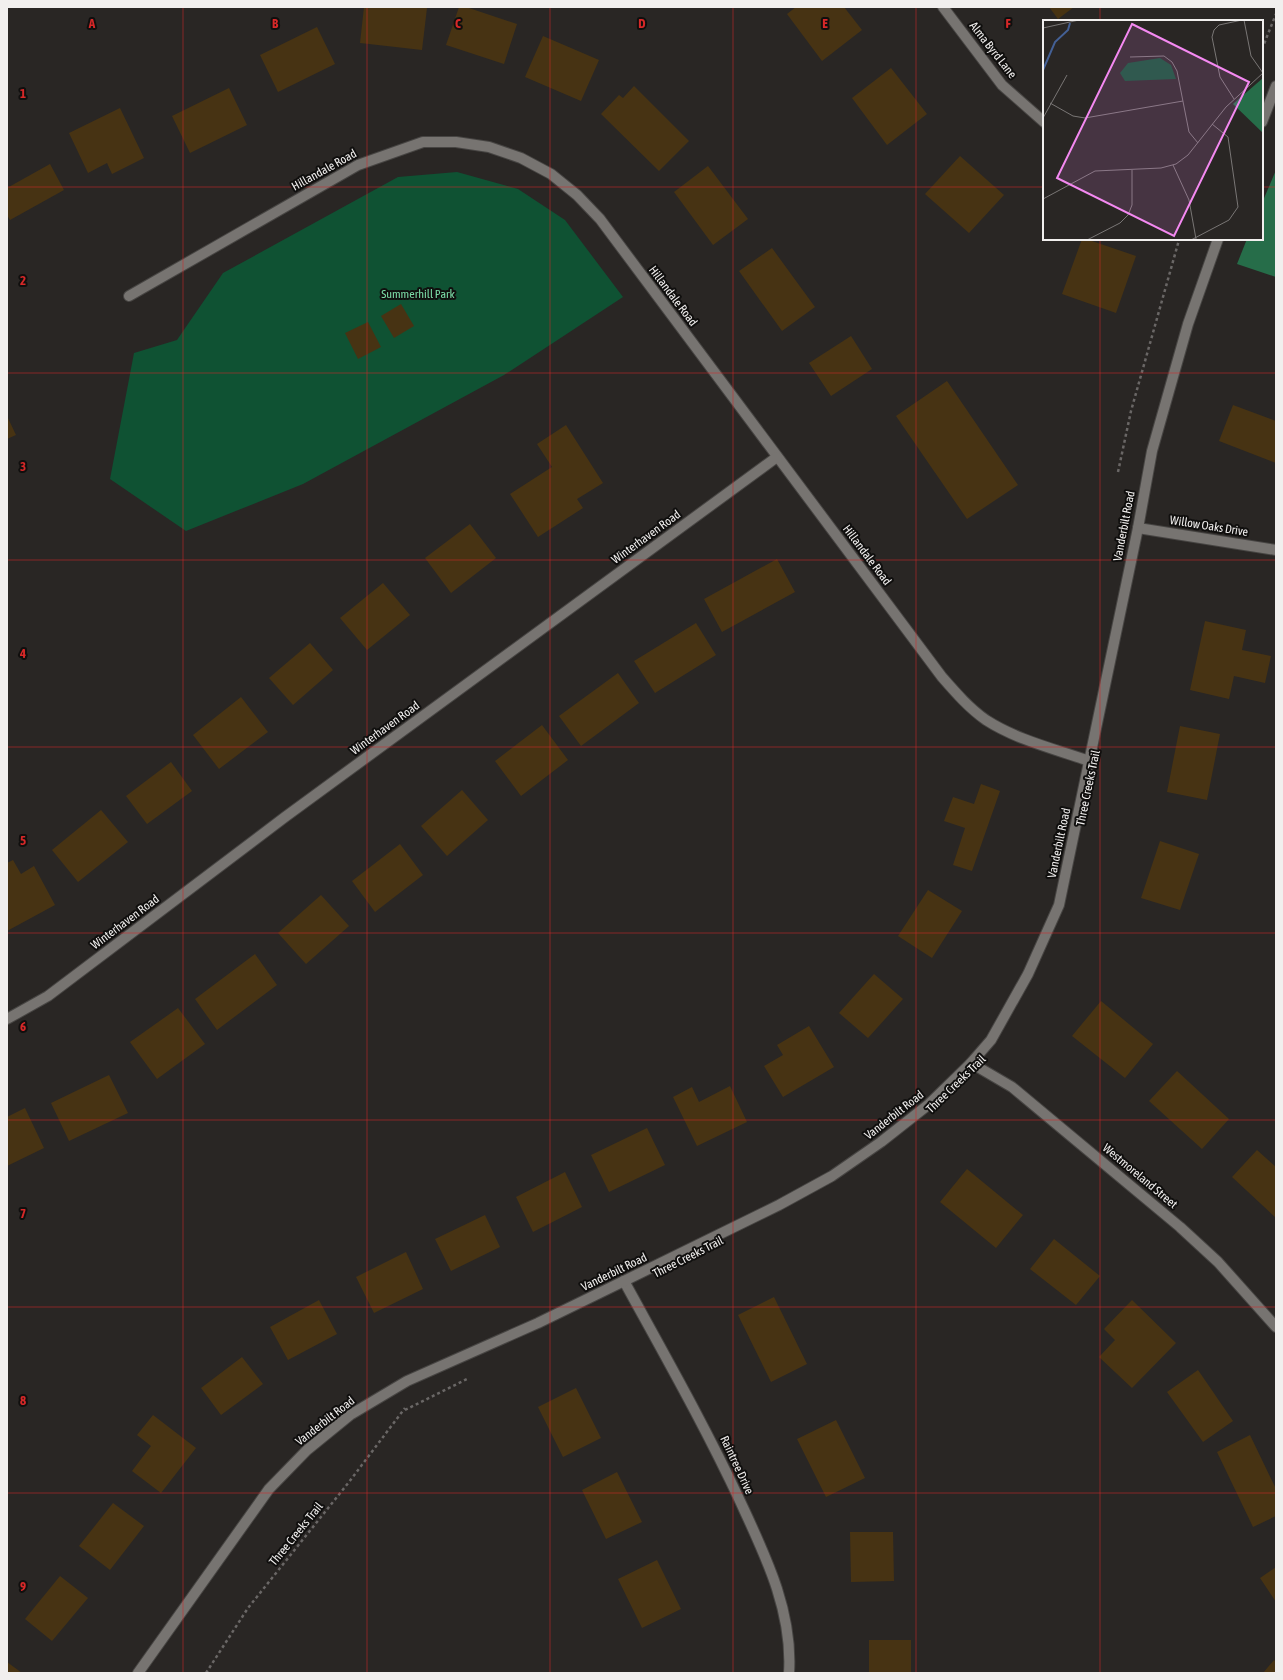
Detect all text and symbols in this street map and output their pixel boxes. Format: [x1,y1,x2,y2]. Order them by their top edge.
text: A [88,16,96,31]
text: B [272,16,279,31]
text: C [455,16,461,31]
text: D [638,16,646,31]
text: E [822,16,828,31]
text: F [1005,16,1011,31]
street label: Alma Byrd Lane [967,19,1019,81]
inset map [1043,20,1263,240]
text: 1 [20,86,26,101]
street label: Hillandale Road [289,146,359,194]
street label: Hillandale Road [646,263,700,329]
text: 2 [20,273,26,288]
park label: Summerhill Park [381,287,456,301]
text: 3 [20,459,26,474]
street label: Vanderbilt Road [1110,490,1138,562]
street label: Winterhaven Road [609,507,683,567]
street label: Willow Oaks Drive [1169,513,1249,539]
street label: Hillandale Road [840,522,894,588]
text: 4 [19,646,26,661]
street label: Winterhaven Road [348,698,422,758]
street label: Three Creeks Trail [1073,748,1103,827]
street label: Vanderbilt Road [1045,807,1073,879]
text: 5 [20,833,26,848]
street label: Winterhaven Road [88,892,162,952]
text: 6 [20,1019,26,1034]
street label: Three Creeks Trail [923,1052,989,1116]
street label: Vanderbilt Road [862,1088,926,1142]
street label: Westmoreland Street [1100,1141,1181,1212]
text: 7 [20,1206,26,1221]
street label: Three Creeks Trail [650,1233,726,1281]
street label: Vanderbilt Road [579,1250,649,1294]
text: 8 [20,1393,26,1408]
street label: Vanderbilt Road [293,1394,357,1448]
street label: Raintree Drive [717,1434,757,1496]
street label: Three Creeks Trail [266,1499,326,1568]
text: 9 [20,1579,26,1594]

